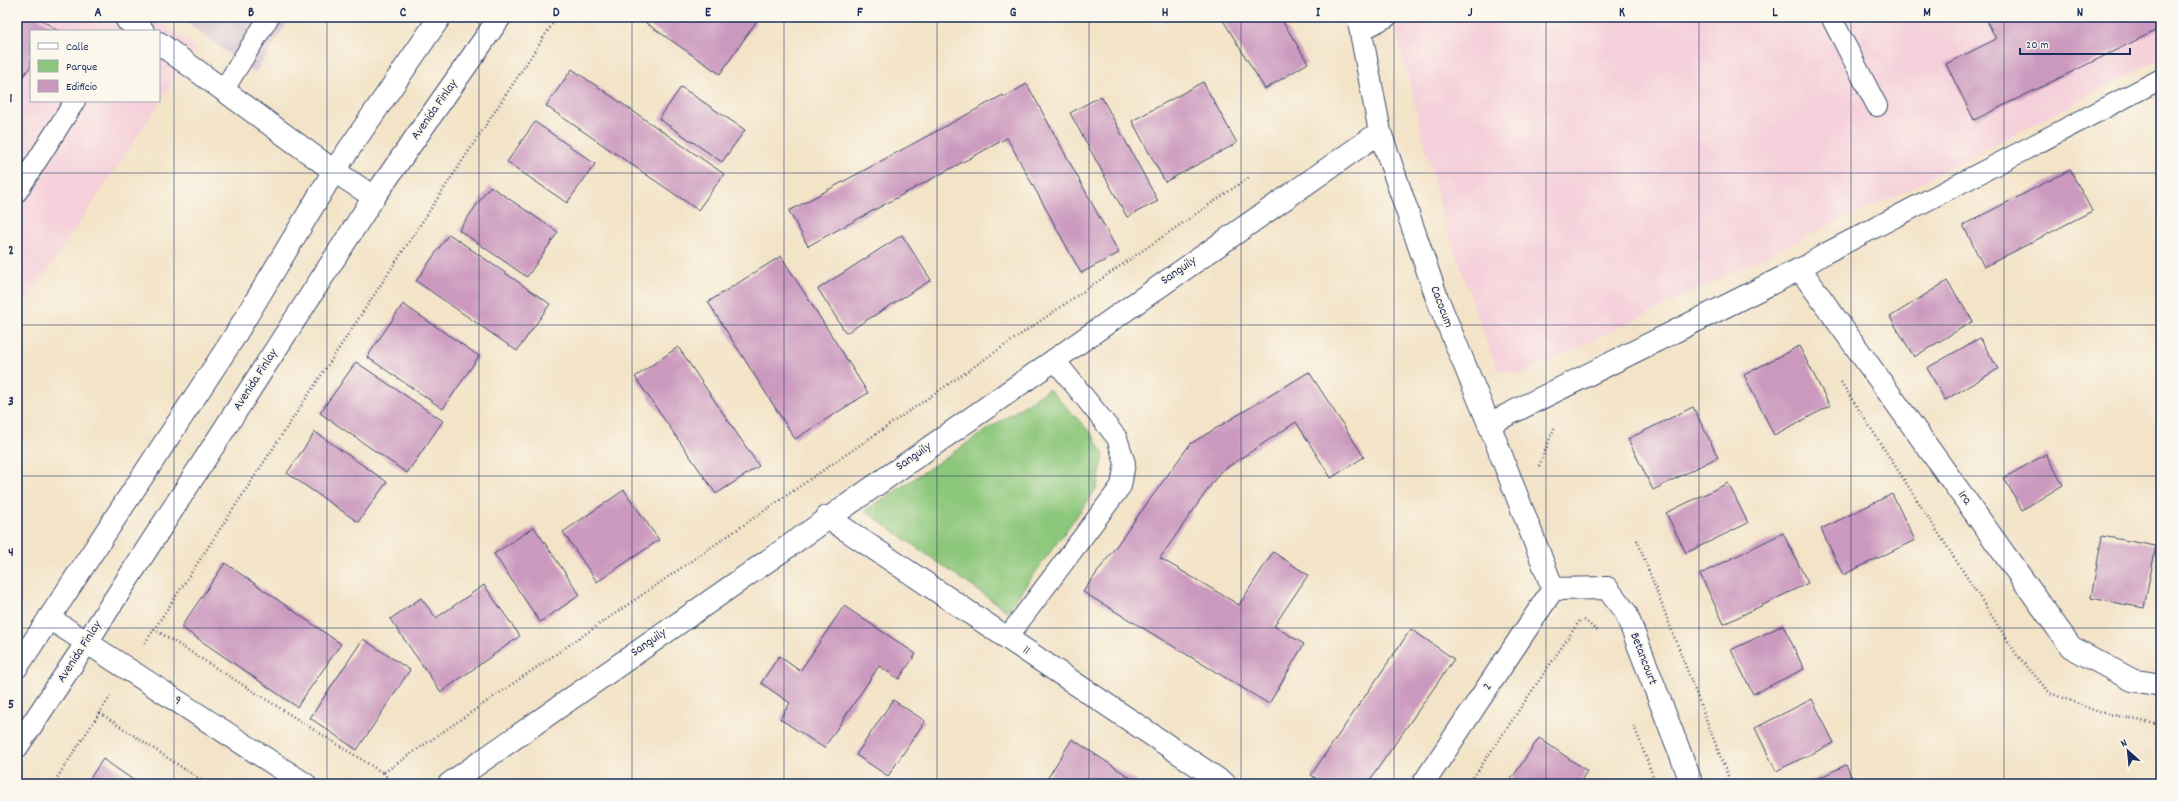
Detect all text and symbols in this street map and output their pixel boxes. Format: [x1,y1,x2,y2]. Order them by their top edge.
text: A [94,4,102,23]
text: B [248,4,254,23]
text: C [400,4,407,23]
text: D [553,4,560,23]
text: E [705,4,712,23]
text: F [857,4,863,23]
text: G [1010,4,1017,23]
text: H [1162,4,1169,23]
text: I [1316,4,1321,23]
text: J [1468,4,1473,23]
text: K [1619,4,1625,23]
text: L [1772,4,1778,23]
text: M [1923,4,1931,23]
text: N [2077,4,2083,23]
legend [30,30,160,102]
scale bar [2020,30,2130,56]
text: 20 m [2026,37,2049,54]
text: Calle [66,39,89,56]
text: Parque [66,59,97,76]
street label: Avenida Finlay [407,75,463,144]
text: Edificio [66,79,97,96]
text: 1 [10,90,13,109]
text: 2 [8,242,14,261]
street label: Sanguily [1157,251,1201,290]
street label: Cacocum [1424,283,1458,331]
street label: Avenida Finlay [229,345,284,415]
text: 3 [8,393,14,412]
street label: Sanguily [892,437,936,476]
street label: 1ra [1952,487,1976,510]
text: 4 [8,544,14,563]
street label: Avenida Finlay [53,617,108,687]
street label: Sanguily [627,623,671,662]
street label: Betancourt [1624,630,1662,688]
street label: 11 [1018,642,1034,660]
street label: 2 [1479,679,1497,695]
street label: 9 [169,691,185,711]
text: 5 [8,696,14,715]
north arrow [2108,731,2148,771]
text: N [2118,735,2131,752]

